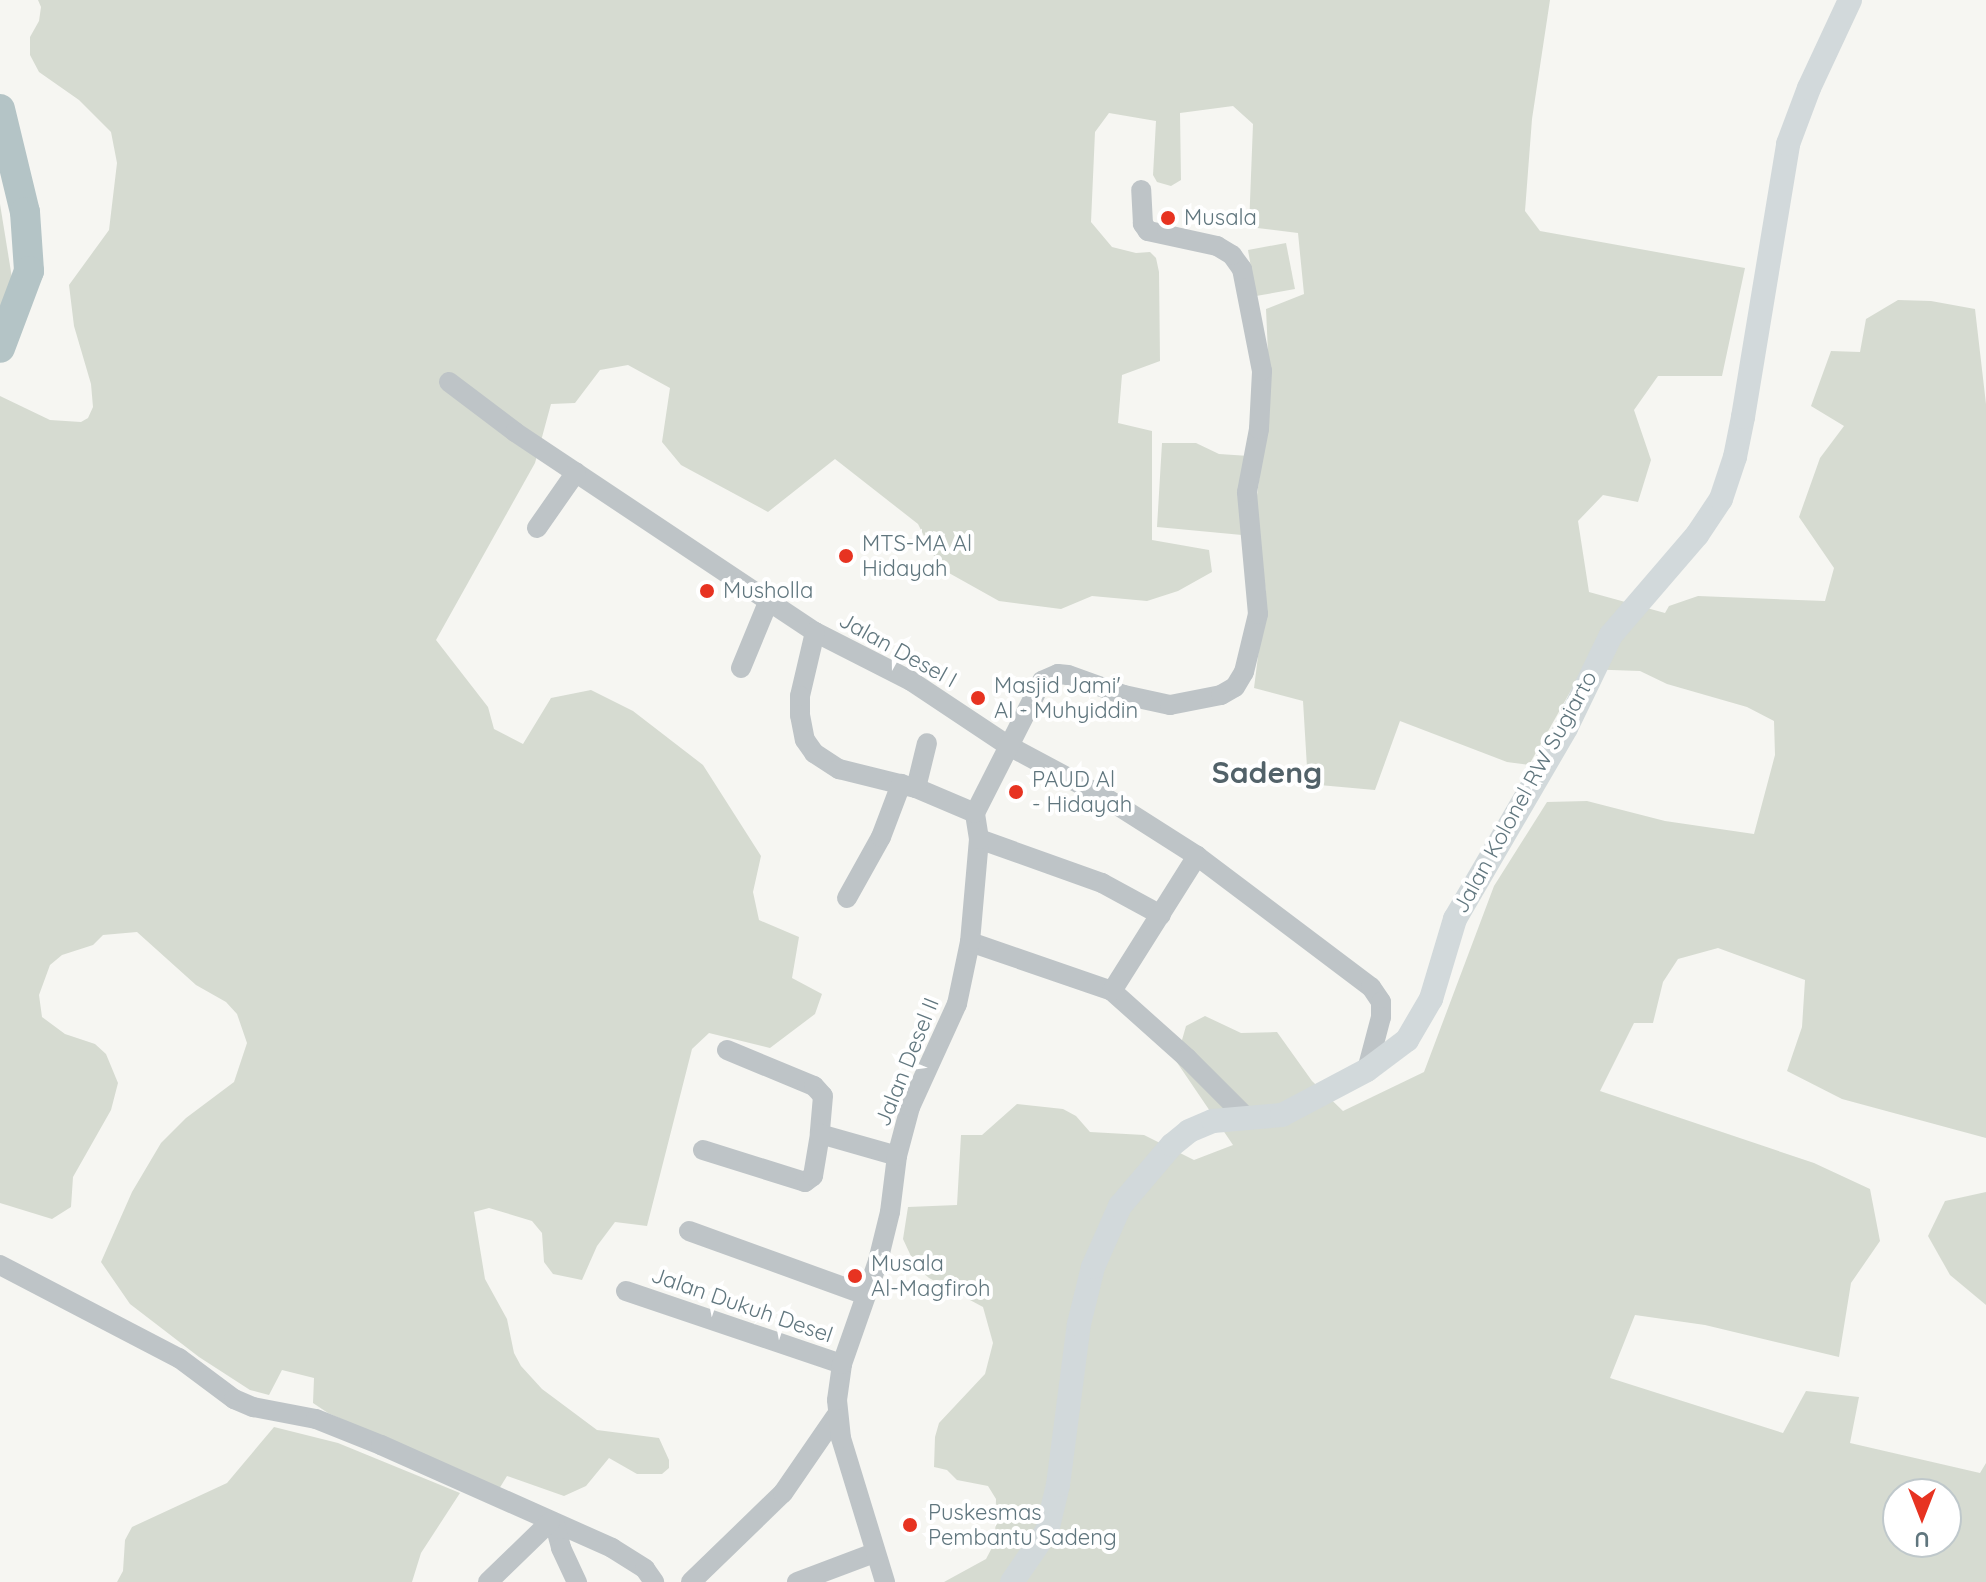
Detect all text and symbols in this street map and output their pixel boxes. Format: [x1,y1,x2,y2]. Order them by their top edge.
place label: Musala [1184,205,1257,231]
marker: Musala [1159,209,1177,227]
place label: MTS-MA Al Hidayah [862,530,972,582]
marker: MTS-MA Al Hidayah [837,547,855,565]
place label: Musholla [723,578,813,604]
marker: Musholla [698,582,716,600]
street label: Jalan Desel I [834,607,962,693]
street label: Jalan Kolonel RW Sugiarto [1447,666,1603,918]
place label: Masjid Jami' Al - Muhyiddin [994,672,1138,724]
marker: Masjid Jami' Al - Muhyiddin [969,689,987,707]
district label: Sadeng [1212,754,1322,790]
place label: PAUD Al - Hidayah [1032,766,1132,818]
marker: PAUD Al - Hidayah [1007,783,1025,801]
street label: Jalan Desel II [869,994,945,1130]
place label: Musala Al-Magfiroh [871,1250,991,1302]
street label: Jalan Dukuh Desel [648,1262,836,1348]
marker: Musala Al-Magfiroh [846,1267,864,1285]
north arrow [1882,1478,1962,1558]
place label: Puskesmas Pembantu Sadeng [928,1499,1117,1550]
marker: Puskesmas Pembantu Sadeng [899,1514,921,1536]
text: U [1914,1526,1930,1554]

